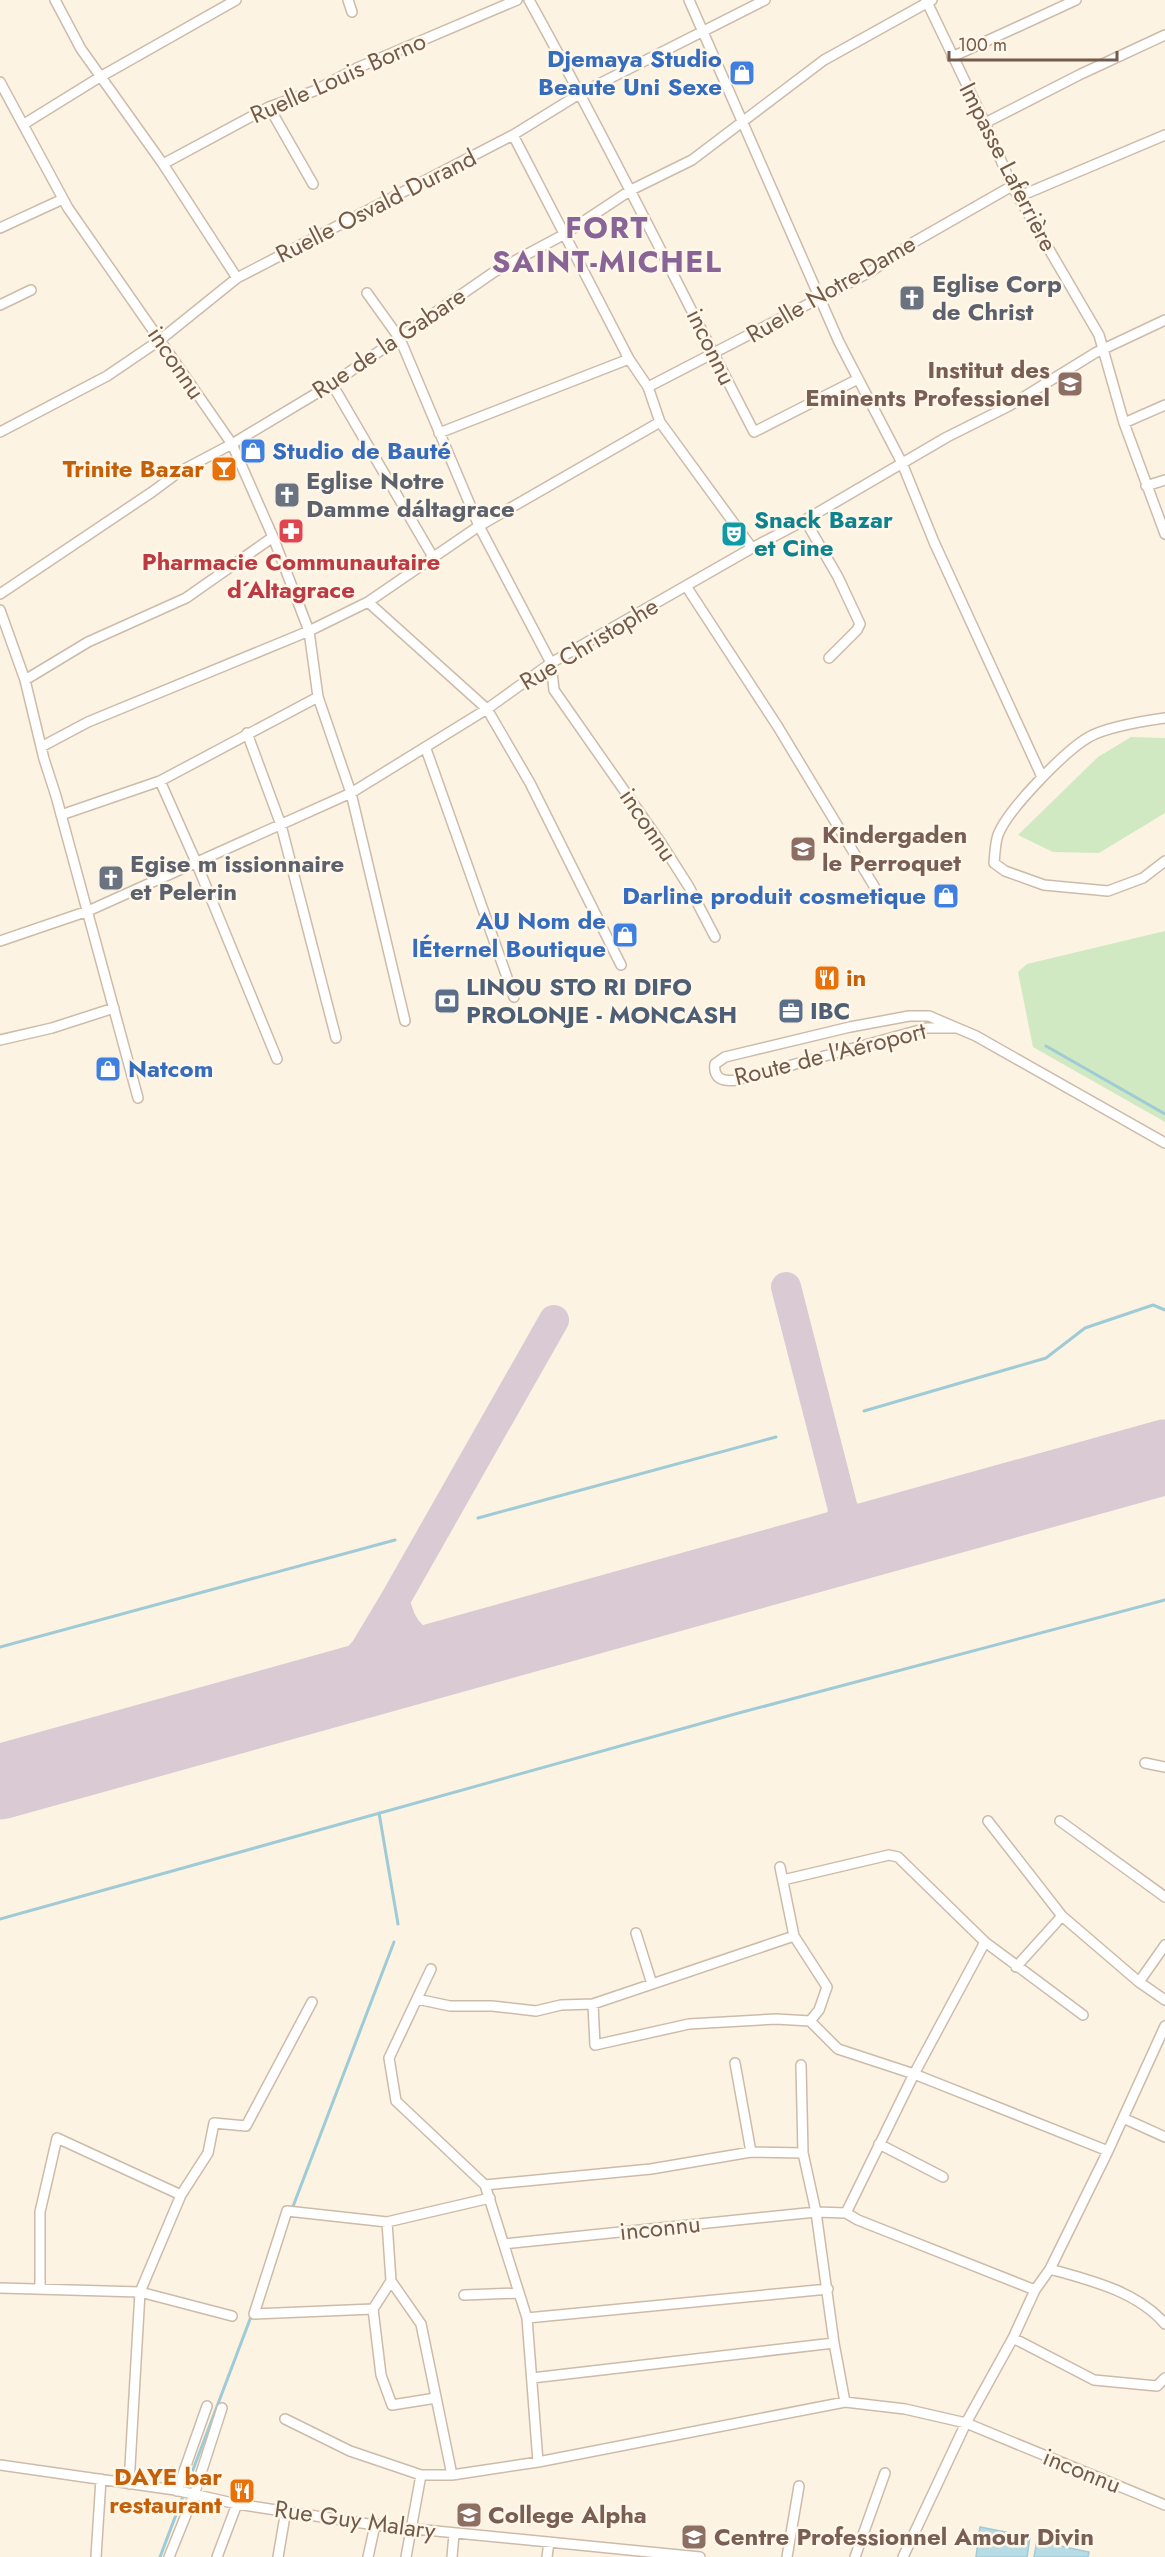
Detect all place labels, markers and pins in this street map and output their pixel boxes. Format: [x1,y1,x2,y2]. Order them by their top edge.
place label: Djemaya Studio Beaute Uni Sexe [538,41,722,104]
shop icon: Djemaya Studio Beaute Uni Sexe [727,58,757,88]
place label: Eglise Corp de Christ [932,266,1062,329]
church icon: Eglise Corp de Christ [897,283,927,313]
place label: Institut des Eminents Professionel [805,352,1050,415]
school or university icon: Institut des Eminents Professionel [1055,369,1085,399]
place label: Studio de Bauté [272,433,451,468]
shop icon: Studio de Bauté [238,436,268,466]
place label: Trinite Bazar [63,451,204,486]
bar icon: Trinite Bazar [209,454,239,484]
place label: Eglise Notre Damme dáltagrace [306,463,515,526]
church icon: Eglise Notre Damme dáltagrace [272,480,302,510]
place label: Snack Bazar et Cine [754,502,893,565]
pharmacy icon: Pharmacie Communautaire d´Altagrace [276,516,306,546]
theatre icon: Snack Bazar et Cine [719,519,749,549]
place label: Pharmacie Communautaire d´Altagrace [142,544,440,607]
place label: Kindergaden le Perroquet [822,817,967,880]
school or university icon: Kindergaden le Perroquet [788,834,818,864]
place label: Egise m issionnaire et Pelerin [130,846,344,909]
church icon: Egise m issionnaire et Pelerin [96,863,126,893]
place label: Darline produit cosmetique [622,878,926,913]
shop icon: Darline produit cosmetique [931,881,961,911]
place label: AU Nom de lÉternel Boutique [412,903,606,966]
shop icon: AU Nom de lÉternel Boutique [610,920,640,950]
place label: in [846,960,866,995]
restaurant icon: in [812,963,842,993]
place label: LINOU STO RI DIFO PROLONJE - MONCASH [466,969,737,1032]
bank icon: LINOU STO RI DIFO PROLONJE - MONCASH [432,986,462,1016]
place label: IBC [810,993,850,1028]
office icon: IBC [776,996,806,1026]
place label: Natcom [128,1051,213,1086]
shop icon: Natcom [93,1054,123,1084]
place label: DAYE bar restaurant [109,2459,222,2522]
restaurant icon: DAYE bar restaurant [227,2476,257,2506]
place label: College Alpha [488,2497,647,2532]
school or university icon: College Alpha [454,2500,484,2530]
place label: Centre Professionnel Amour Divin [714,2519,1094,2554]
school or university icon: Centre Professionnel Amour Divin [679,2522,709,2552]

